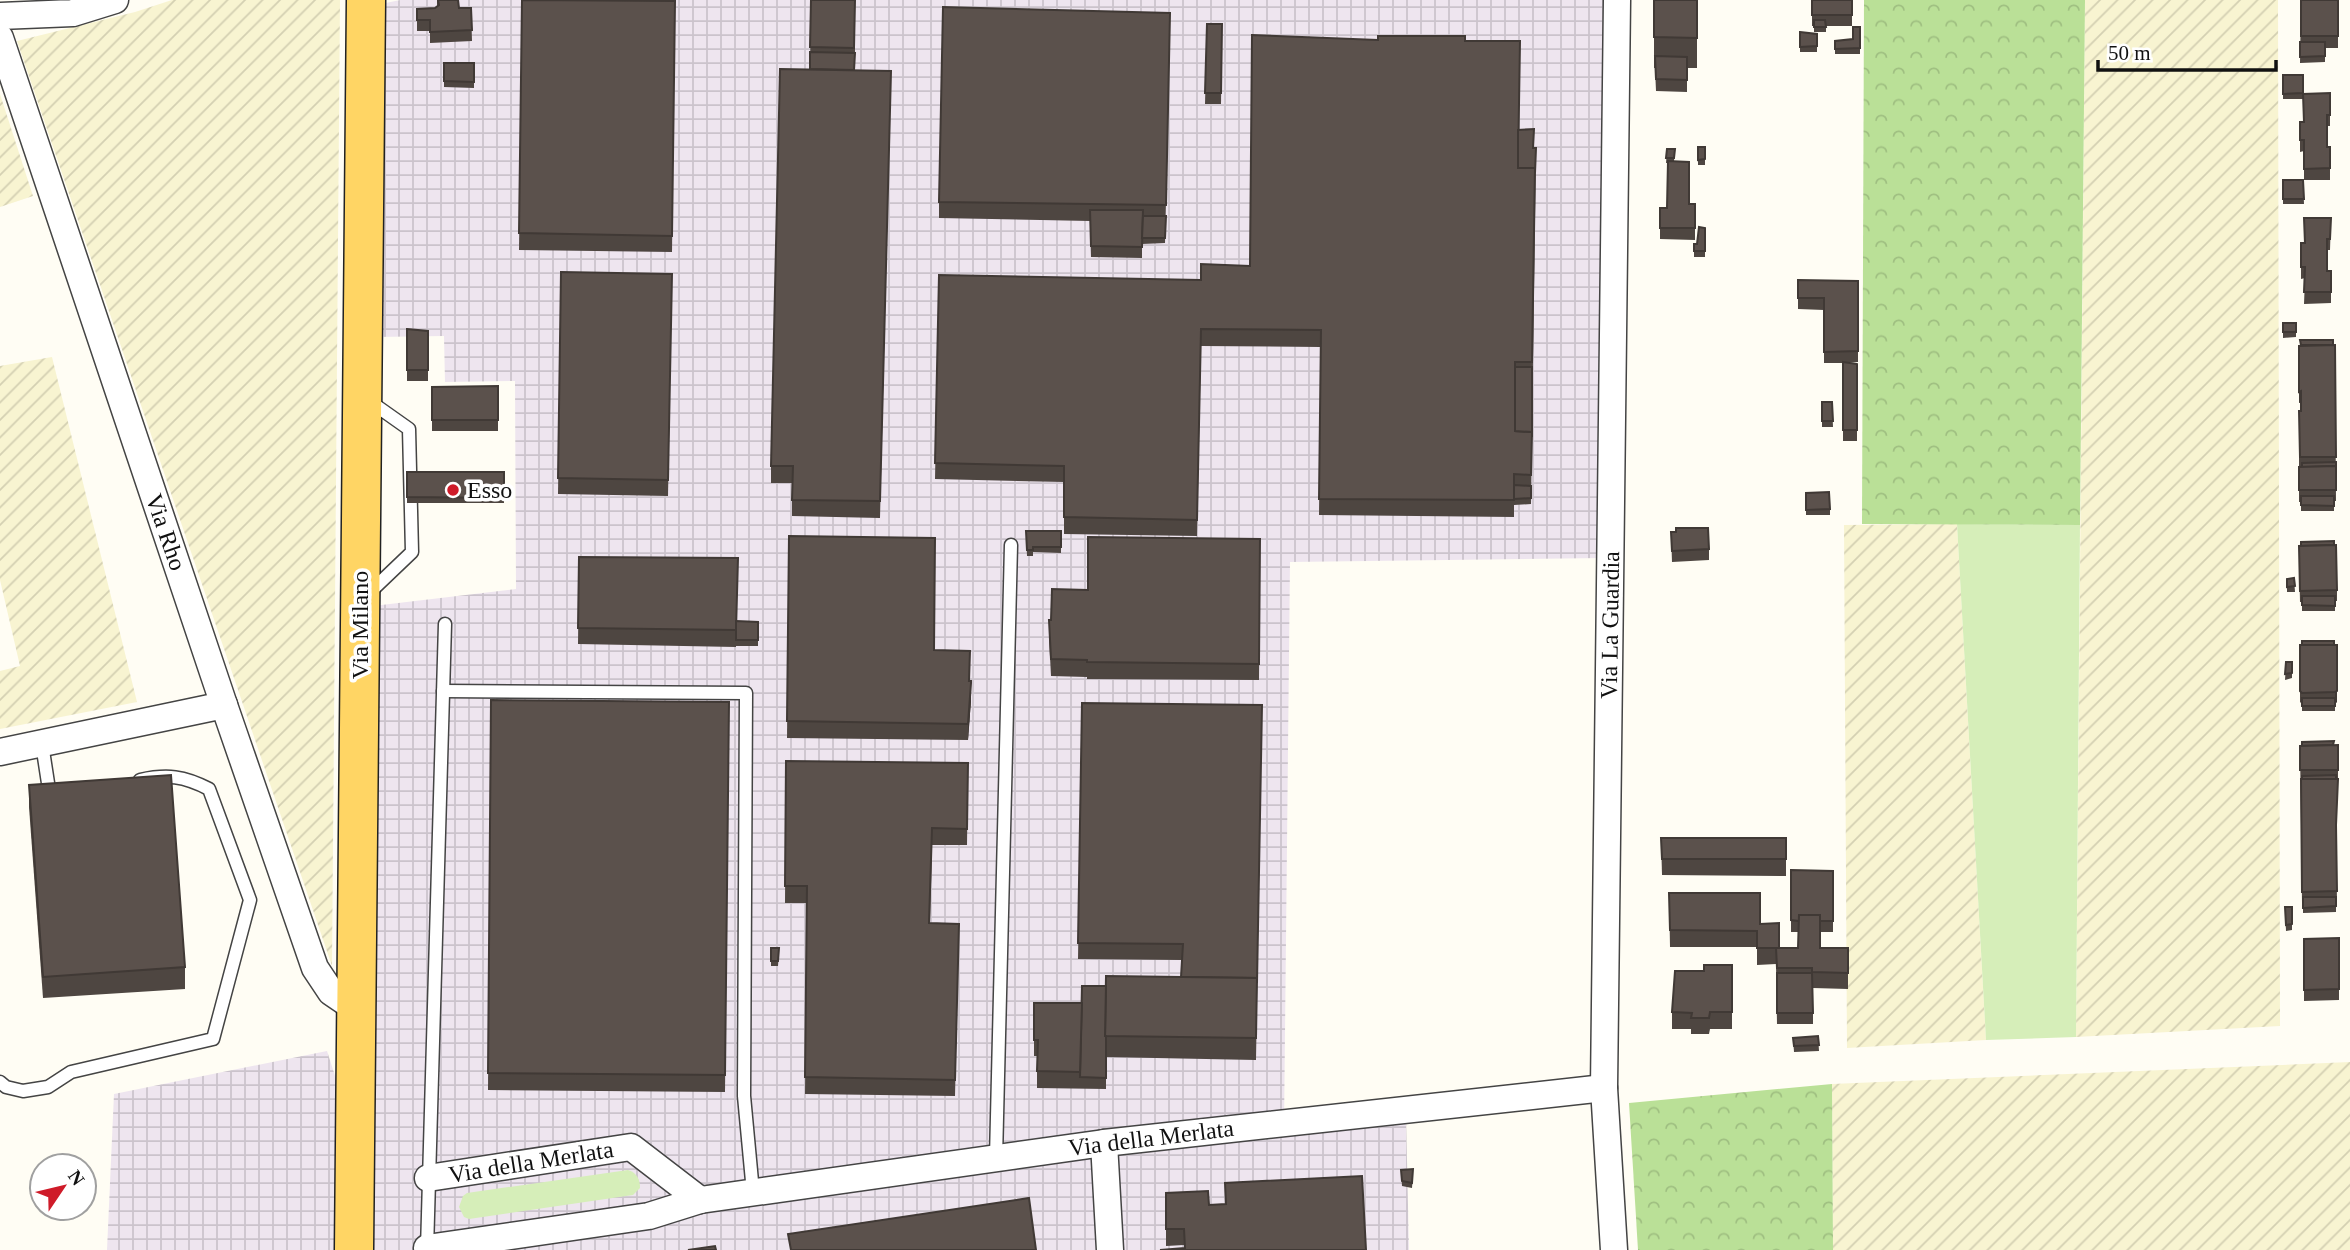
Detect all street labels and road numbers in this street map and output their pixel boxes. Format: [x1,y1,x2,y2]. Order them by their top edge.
street label: Via Rho [141,490,191,574]
street label: Via La Guardia [1596,551,1624,699]
street label: Via Milano [347,571,373,679]
street label: Via della Merlata [1067,1115,1236,1161]
street label: Via della Merlata [447,1136,616,1188]

